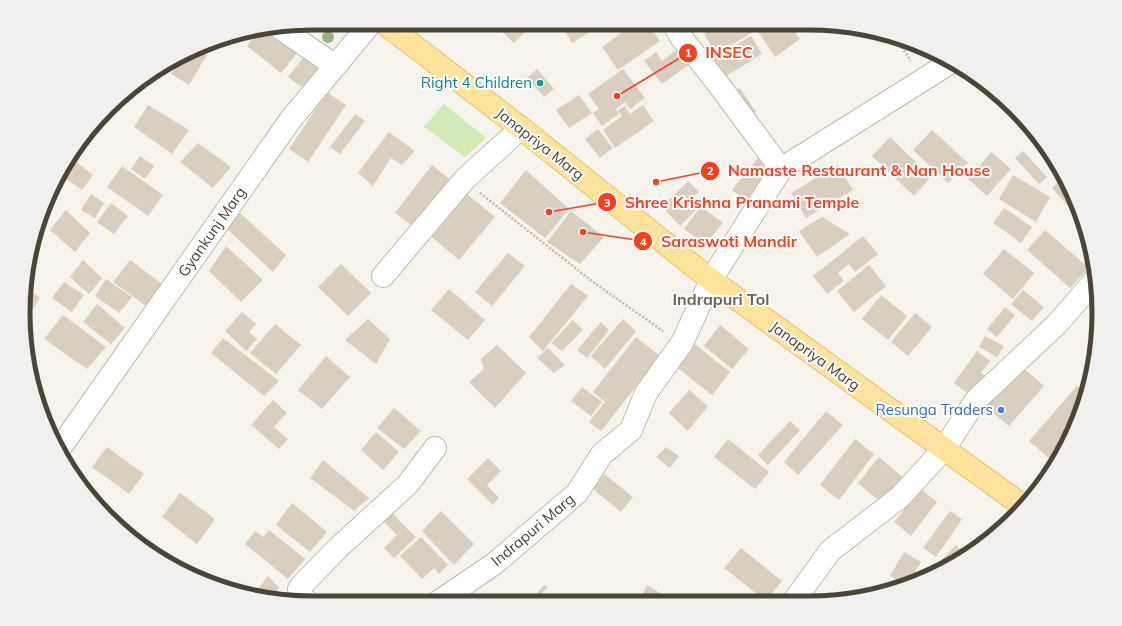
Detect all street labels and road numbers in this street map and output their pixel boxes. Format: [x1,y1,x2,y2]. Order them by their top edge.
street label: Janapriya Marg [492,103,588,184]
street label: Gyankunj Marg [174,183,250,280]
street label: Janapriya Marg [767,317,864,395]
street label: Indrapuri Marg [487,489,578,570]

